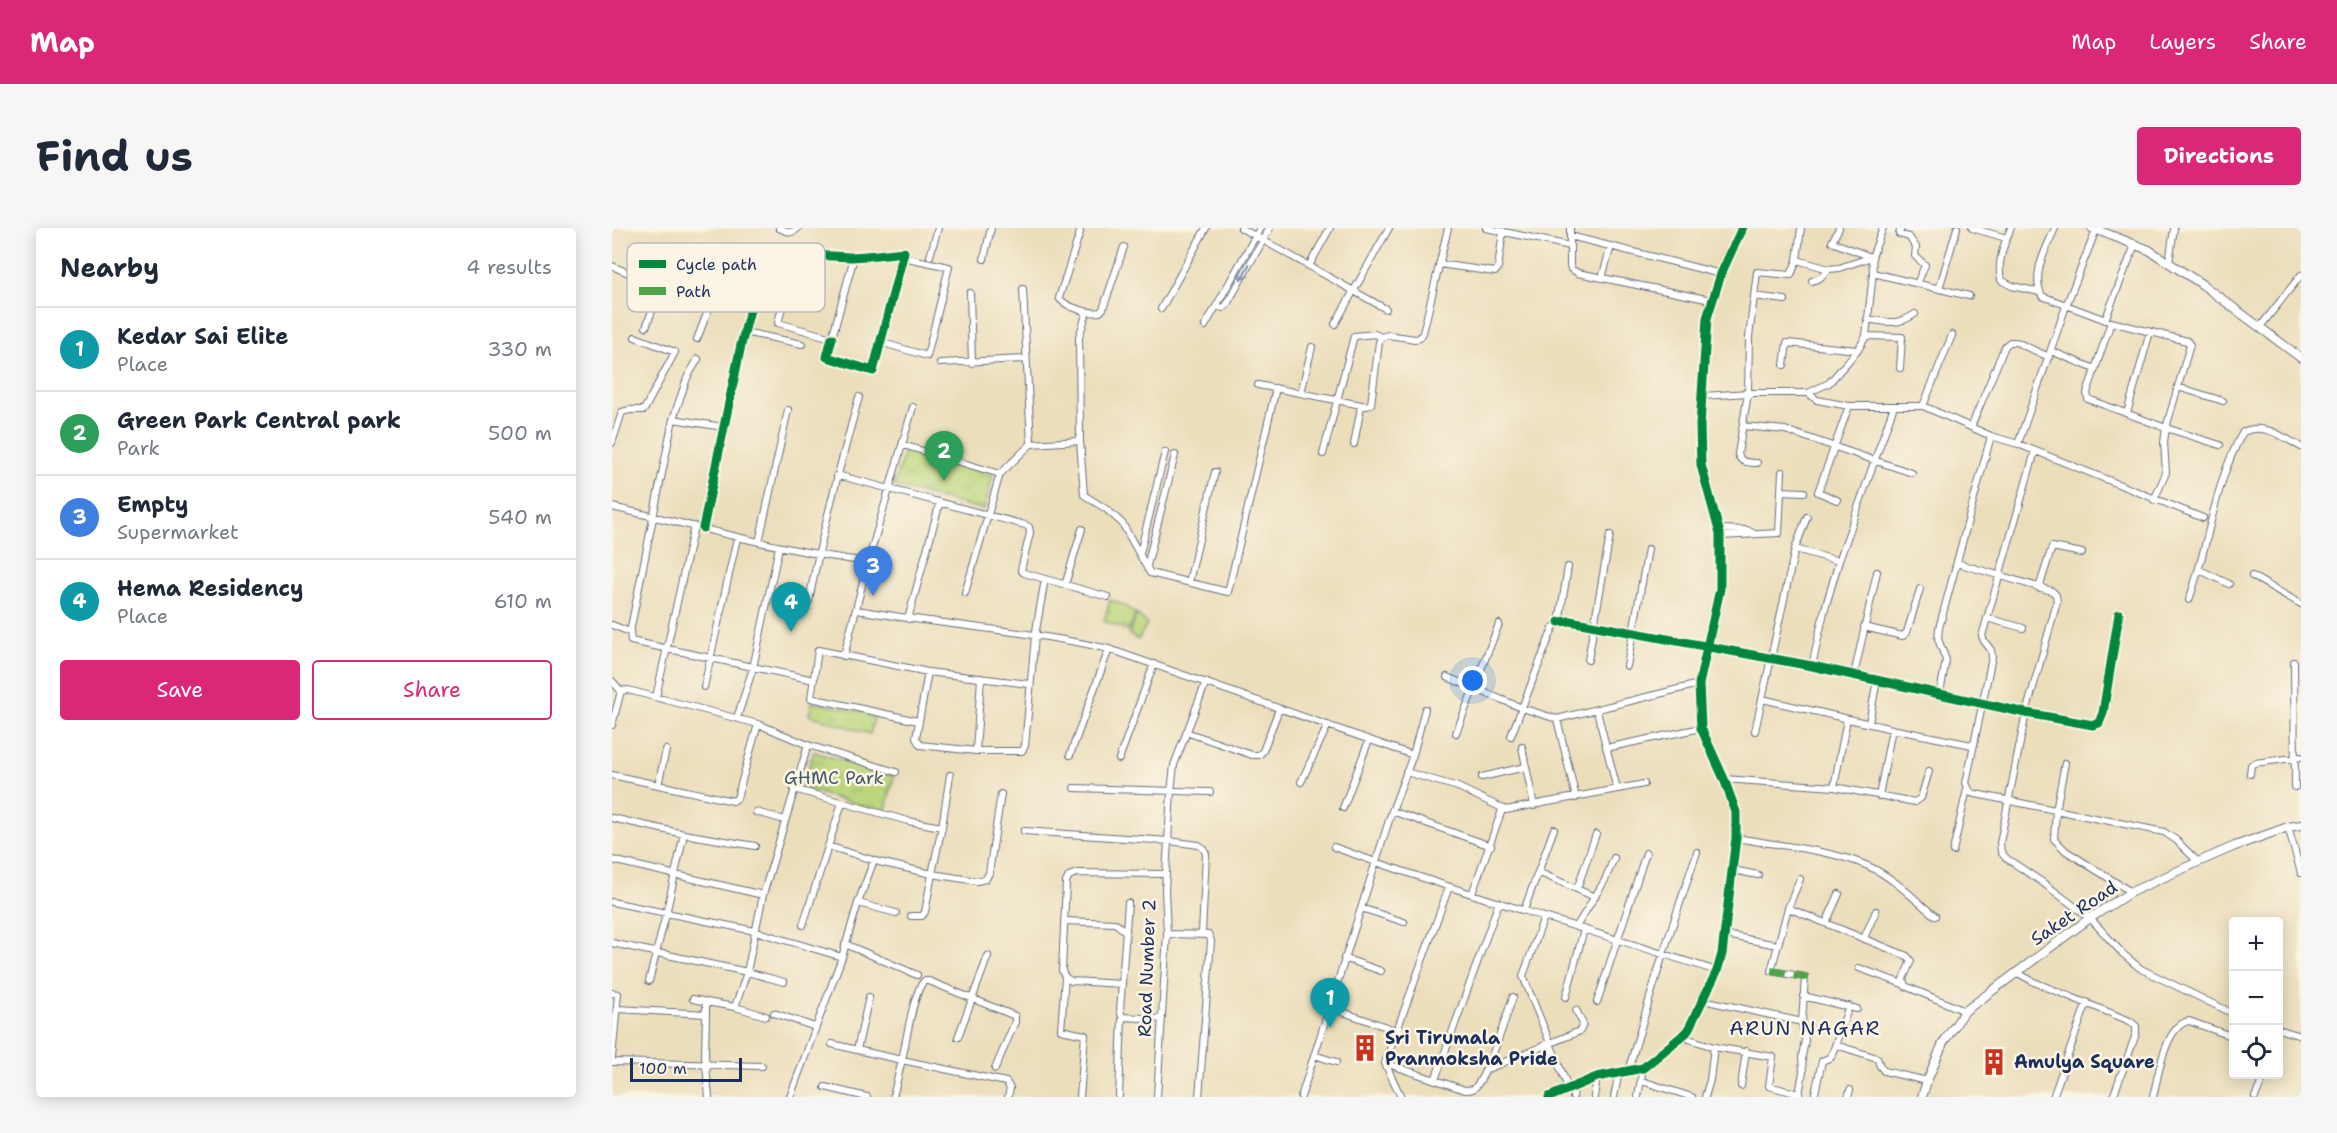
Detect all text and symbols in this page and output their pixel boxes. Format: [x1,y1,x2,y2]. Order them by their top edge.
text: Map [30,23,95,61]
text: Map [2071,28,2116,56]
text: Layers [2149,28,2216,56]
text: Share [2249,28,2307,56]
button: Directions [2137,127,2301,185]
text: Find us [36,128,193,184]
legend [627,243,825,312]
text: Nearby [60,250,159,285]
text: 4 results [466,254,552,280]
text: Cycle path [676,254,757,275]
one-way arrow [1239,262,1250,280]
text: Path [676,281,711,302]
text: Kedar Sai Elite [117,322,288,351]
text: 1 [75,336,84,362]
text: 330 m [488,336,552,362]
text: Place [117,351,168,377]
text: Green Park Central park [117,406,401,435]
text: 2 [73,420,87,446]
text: 500 m [488,420,552,446]
pin: 2 [924,432,964,481]
text: Park [117,435,160,461]
text: Empty [117,490,188,519]
text: 3 [73,504,87,530]
text: 540 m [488,504,552,530]
text: Supermarket [117,519,239,545]
pin: 3 [854,546,892,596]
text: Hema Residency [117,574,304,603]
pin: 4 [772,582,810,632]
text: 4 [73,588,87,614]
text: 610 m [494,588,552,614]
text: Place [117,603,168,629]
button: Save [60,660,300,720]
button: Share [312,660,552,720]
your location [1458,666,1487,695]
park label: GHMC Park [784,766,884,790]
street label: Saket Road [2026,875,2122,951]
street label: Road Number 2 [1133,898,1161,1038]
map controls [2229,917,2283,1079]
button: + [2229,917,2283,971]
button: − [2229,971,2283,1025]
pin: 1 [1310,978,1350,1028]
district label: ARUN NAGAR [1729,1015,1881,1041]
button: locate [2229,1025,2283,1079]
place label: Sri Tirumala Pranmoksha Pride [1385,1026,1558,1071]
building icon: Sri Tirumala Pranmoksha Pride [1350,1033,1380,1063]
building icon: Amulya Square [1979,1047,2009,1077]
place label: Amulya Square [2014,1050,2155,1074]
scale bar [630,1055,742,1082]
text: 100 m [639,1058,687,1079]

